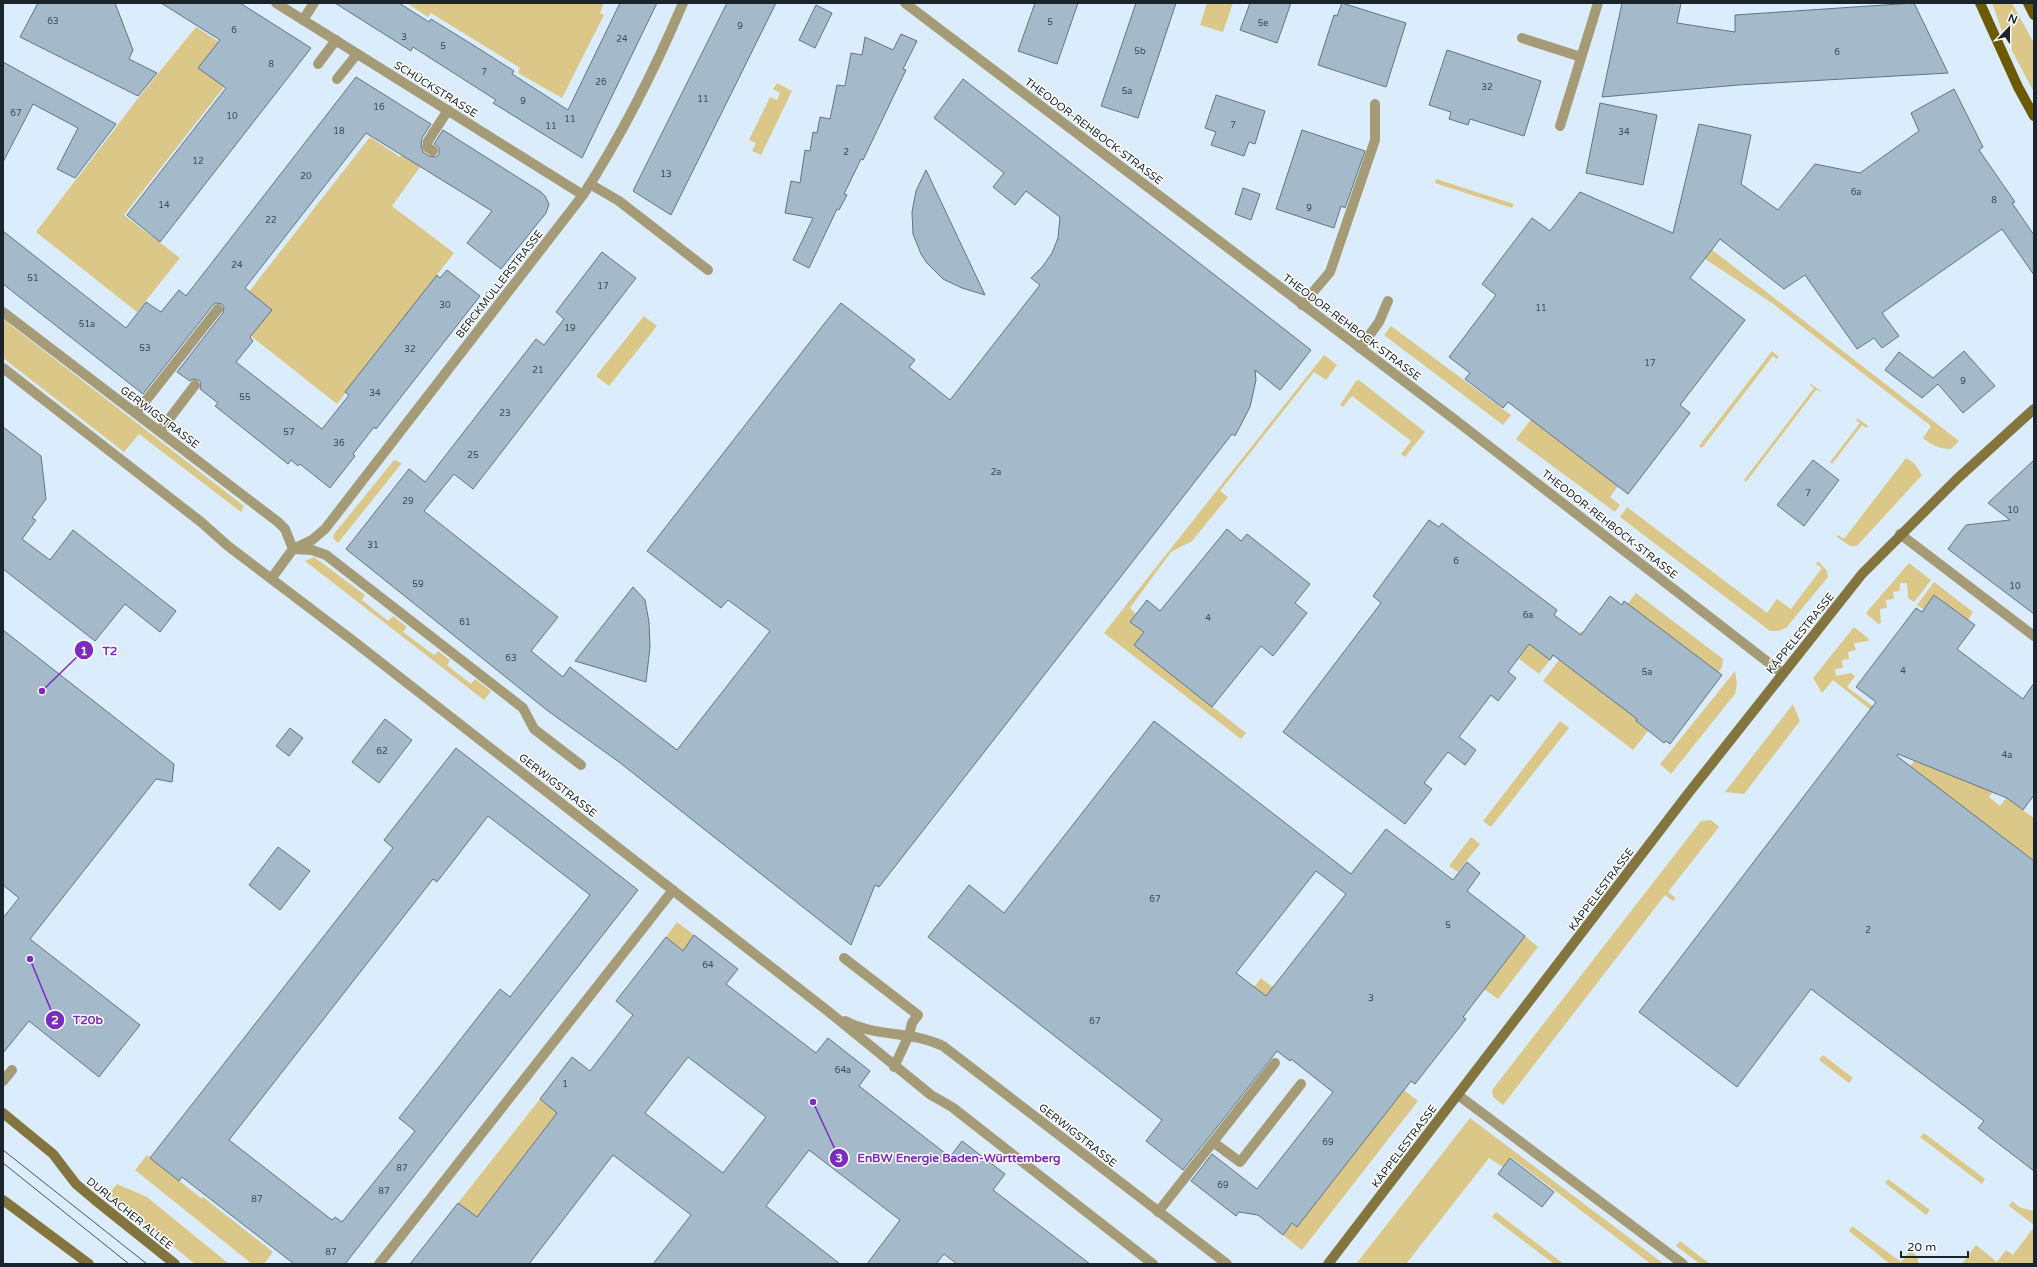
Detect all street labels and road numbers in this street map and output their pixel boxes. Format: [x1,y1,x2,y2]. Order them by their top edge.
street label: SCHÜCKSTRASSE [392,59,480,120]
street label: THEODOR-REHBOCK-STRASSE [1022,75,1165,187]
street label: BERCKMÜLLERSTRASSE [453,228,546,341]
street label: THEODOR-REHBOCK-STRASSE [1280,271,1423,383]
street label: GERWIGSTRASSE [118,383,202,451]
street label: THEODOR-REHBOCK-STRASSE [1539,467,1680,582]
street label: KÄPPELESTRASSE [1764,590,1837,676]
street label: GERWIGSTRASSE [516,751,599,820]
street label: KÄPPELESTRASSE [1566,845,1637,933]
street label: GERWIGSTRASSE [1036,1101,1119,1170]
street label: KÄPPELESTRASSE [1369,1102,1440,1190]
street label: DURLACHER ALLEE [84,1175,175,1252]

